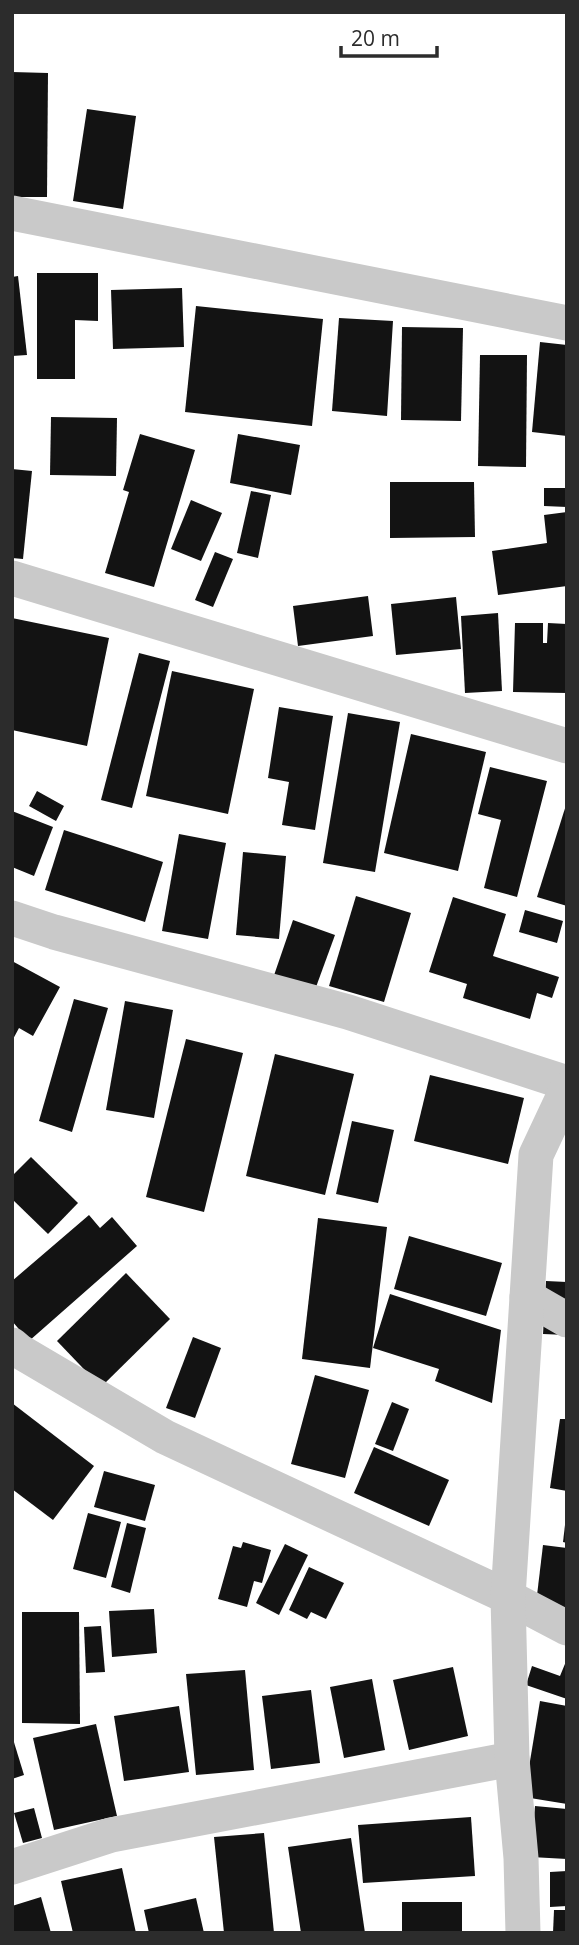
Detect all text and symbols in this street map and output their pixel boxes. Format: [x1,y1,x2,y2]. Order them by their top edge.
scale bar [341,14,437,58]
text: 20 m [351,24,400,52]

